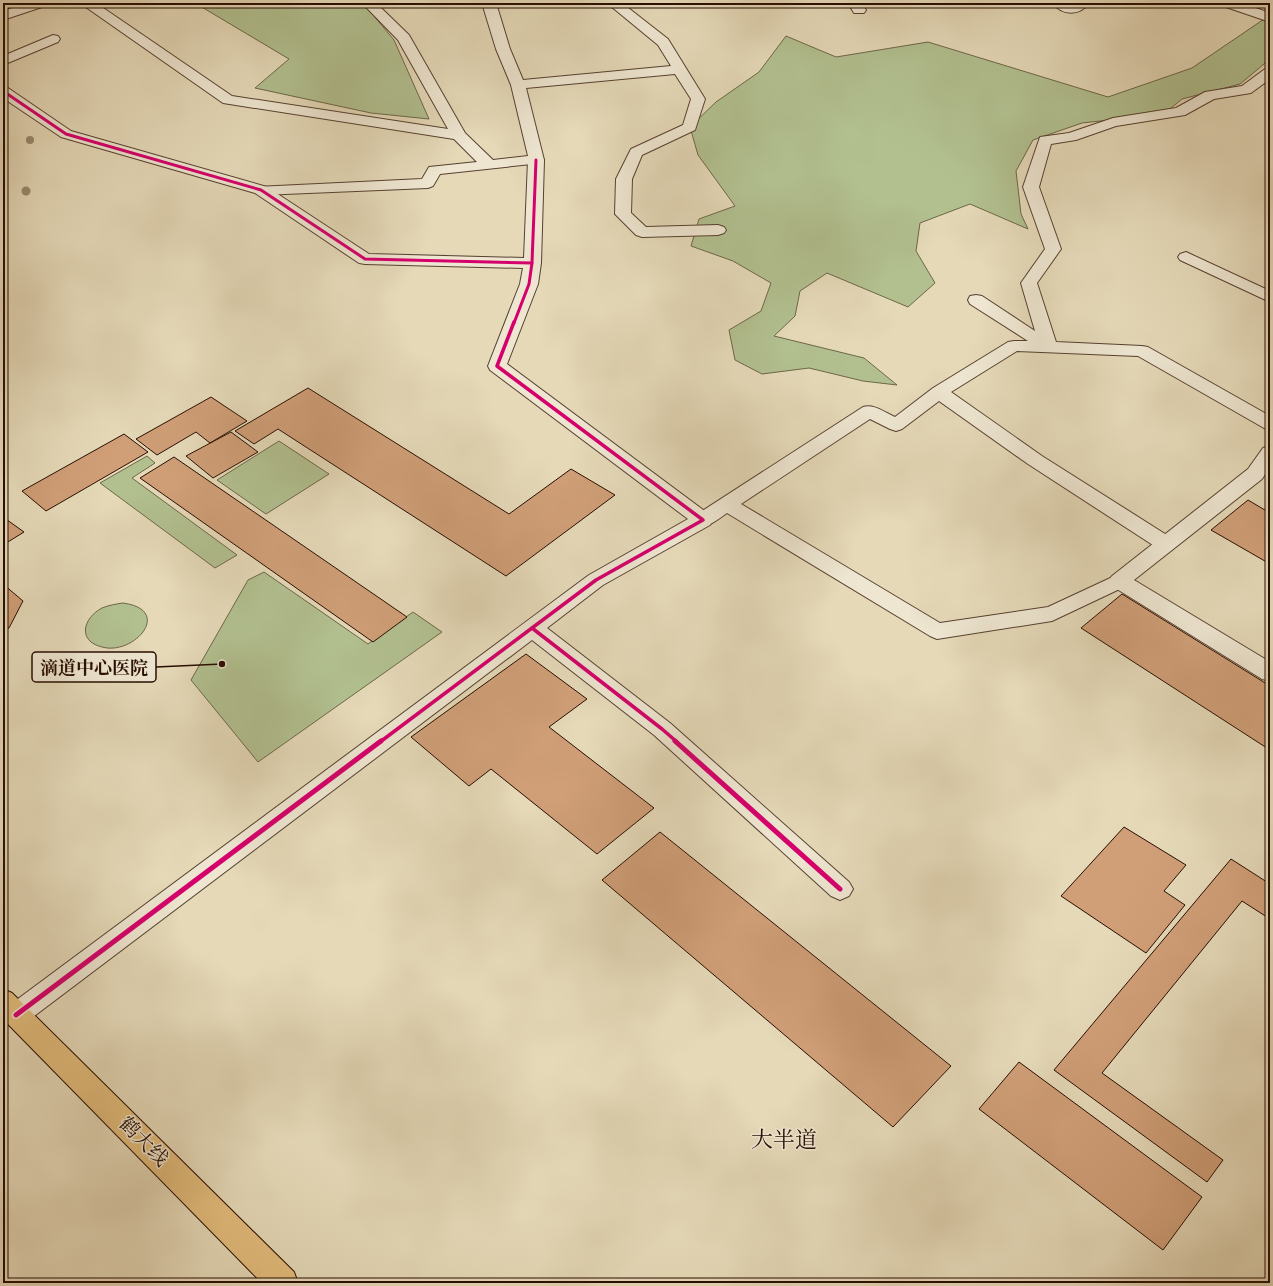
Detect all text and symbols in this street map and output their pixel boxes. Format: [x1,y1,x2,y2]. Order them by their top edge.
callout: 滴道中心医院 [32,652,156,682]
text: 滴道中心医院 [40,658,148,680]
street label: 鹤大线 [113,1112,173,1172]
district label: 大半道 [751,1127,817,1154]

